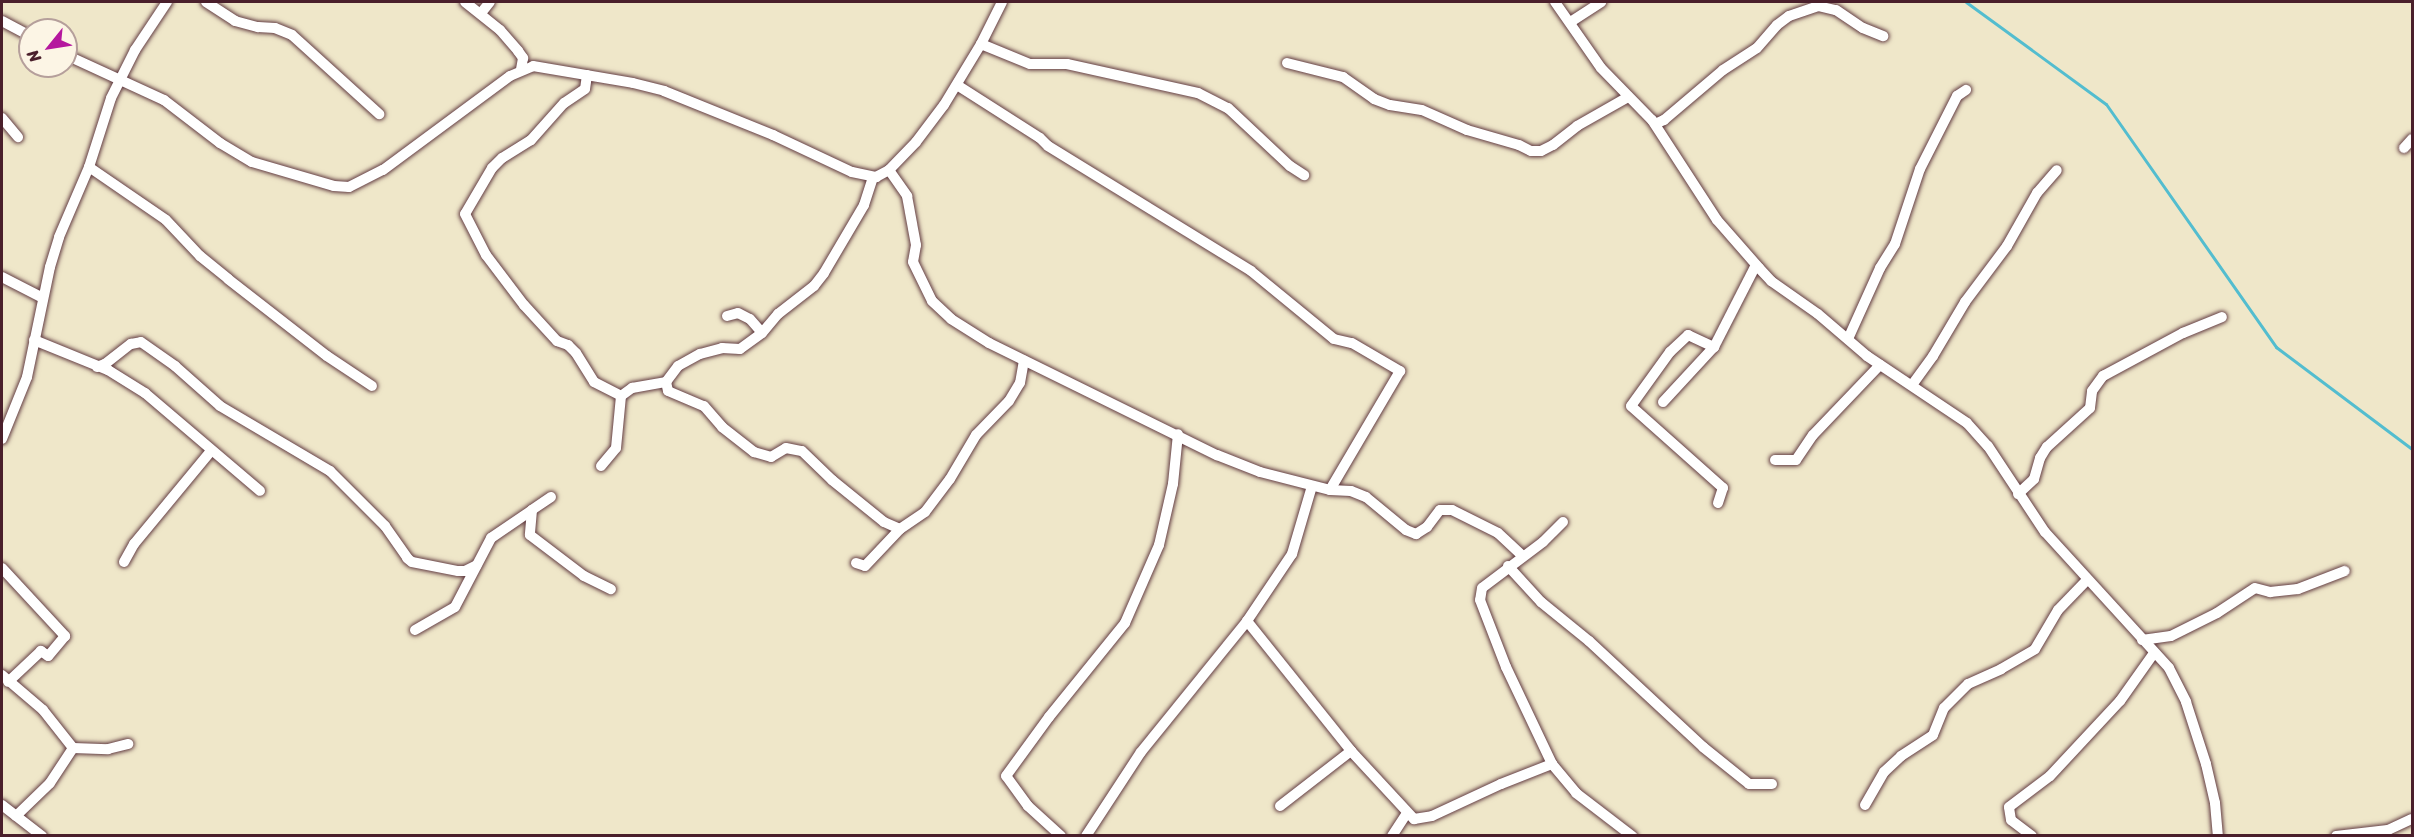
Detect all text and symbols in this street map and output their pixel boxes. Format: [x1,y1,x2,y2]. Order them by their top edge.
north arrow [18,18,78,78]
text: N [18,44,49,68]

